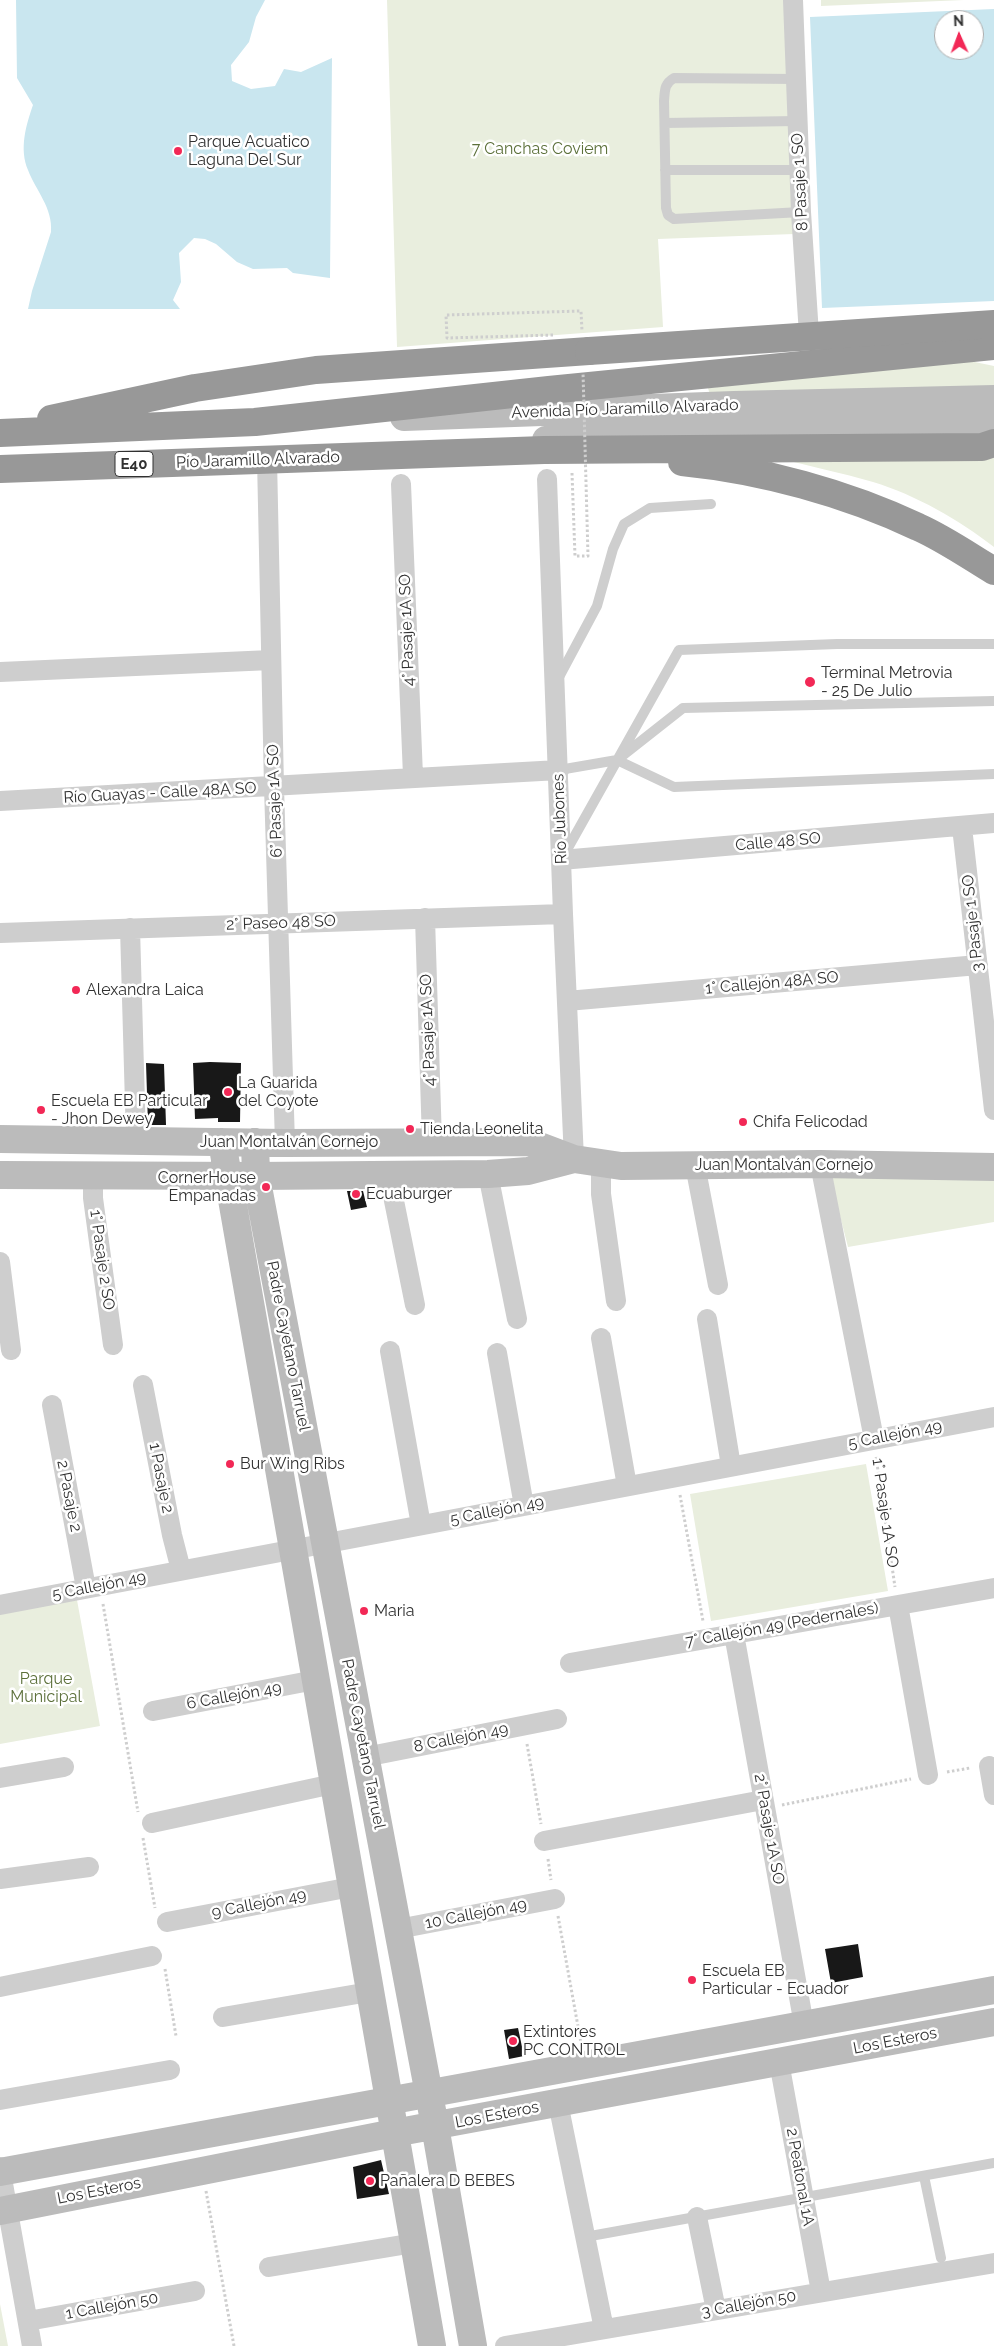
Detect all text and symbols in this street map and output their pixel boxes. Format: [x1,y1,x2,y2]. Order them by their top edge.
north arrow [934,10,984,60]
text: N [953,13,964,29]
place label: Parque Acuatico Laguna Del Sur [188,132,309,170]
street label: 8 Pasaje 1 SO [788,132,812,232]
park label: 7 Canchas Coviem [472,139,608,159]
marker: Parque Acuatico Laguna Del Sur [172,145,184,157]
street label: Avenida Pío Jaramillo Alvarado [511,395,739,423]
street label: Pío Jaramillo Alvarado [176,448,340,472]
road number: E40 [115,452,153,476]
street label: 4° Pasaje 1A SO [395,573,419,687]
place label: Terminal Metrovia - 25 De Julio [821,663,953,701]
marker: Terminal Metrovia - 25 De Julio [803,675,817,689]
street label: 6° Pasaje 1A SO [263,744,287,858]
street label: Río Jubones [549,773,571,865]
street label: Río Guayas - Calle 48A SO [63,778,257,808]
street label: Calle 48 SO [734,829,822,855]
street label: 3 Pasaje 1 SO [958,874,988,972]
street label: 2° Paseo 48 SO [226,911,336,935]
street label: 1° Callejón 48A SO [704,968,840,998]
street label: 4° Pasaje 1A SO [416,973,440,1087]
place label: Alexandra Laica [86,980,204,1000]
marker: Alexandra Laica [70,984,82,996]
place label: La Guarida del Coyote [238,1073,318,1111]
marker: La Guarida del Coyote [222,1086,234,1098]
place label: Escuela EB Particular - Jhon Dewey [51,1091,208,1129]
marker: Escuela EB Particular - Jhon Dewey [35,1104,47,1116]
place label: Chifa Felicodad [753,1112,868,1132]
marker: Chifa Felicodad [737,1116,749,1128]
place label: Tienda Leonelita [420,1119,543,1139]
marker: Tienda Leonelita [404,1123,416,1135]
street label: Juan Montalván Cornejo [200,1132,378,1152]
street label: Juan Montalván Cornejo [695,1155,873,1175]
place label: CornerHouse Empanadas [158,1168,256,1206]
marker: CornerHouse Empanadas [260,1181,272,1193]
place label: Ecuaburger [366,1184,452,1204]
marker: Ecuaburger [350,1188,362,1200]
street label: 1° Pasaje 2 SO [85,1209,119,1311]
street label: Padre Cayetano Tarruel [262,1259,314,1433]
street label: 5 Callejón 49 [846,1416,944,1454]
street label: 1 Pasaje 2 [145,1441,177,1515]
place label: Bur Wing Ribs [240,1454,345,1474]
street label: 1° Pasaje 1A SO [868,1457,902,1569]
street label: 2 Pasaje 2 [53,1458,85,1534]
marker: Bur Wing Ribs [224,1458,236,1470]
street label: 5 Callejón 49 [448,1492,546,1530]
street label: 5 Callejón 49 [50,1567,148,1605]
street label: 7° Callejón 49 (Pedernales) [684,1599,880,1651]
place label: Maria [374,1601,414,1621]
marker: Maria [358,1605,370,1617]
street label: Padre Cayetano Tarruel [337,1657,389,1831]
park label: Parque Municipal [10,1669,82,1707]
street label: 6 Callejón 49 [185,1678,283,1714]
street label: 8 Callejón 49 [412,1719,510,1757]
street label: 2° Pasaje 1A SO [750,1772,788,1886]
street label: 9 Callejón 49 [210,1885,308,1923]
street label: 10 Callejón 49 [424,1895,528,1933]
place label: Escuela EB Particular - Ecuador [702,1961,849,1999]
marker: Escuela EB Particular - Ecuador [686,1974,698,1986]
place label: Extintores PC CONTROL [523,2022,625,2060]
street label: Los Esteros [851,2023,939,2059]
marker: Extintores PC CONTROL [507,2035,519,2047]
street label: Los Esteros [453,2097,541,2133]
street label: 2 Peatonal 1A [782,2127,818,2227]
place label: Pañalera D BEBES [380,2171,515,2191]
street label: Los Esteros [55,2173,143,2209]
marker: Pañalera D BEBES [364,2175,376,2187]
street label: 3 Callejón 50 [700,2286,798,2322]
street label: 1 Callejón 50 [64,2288,160,2324]

